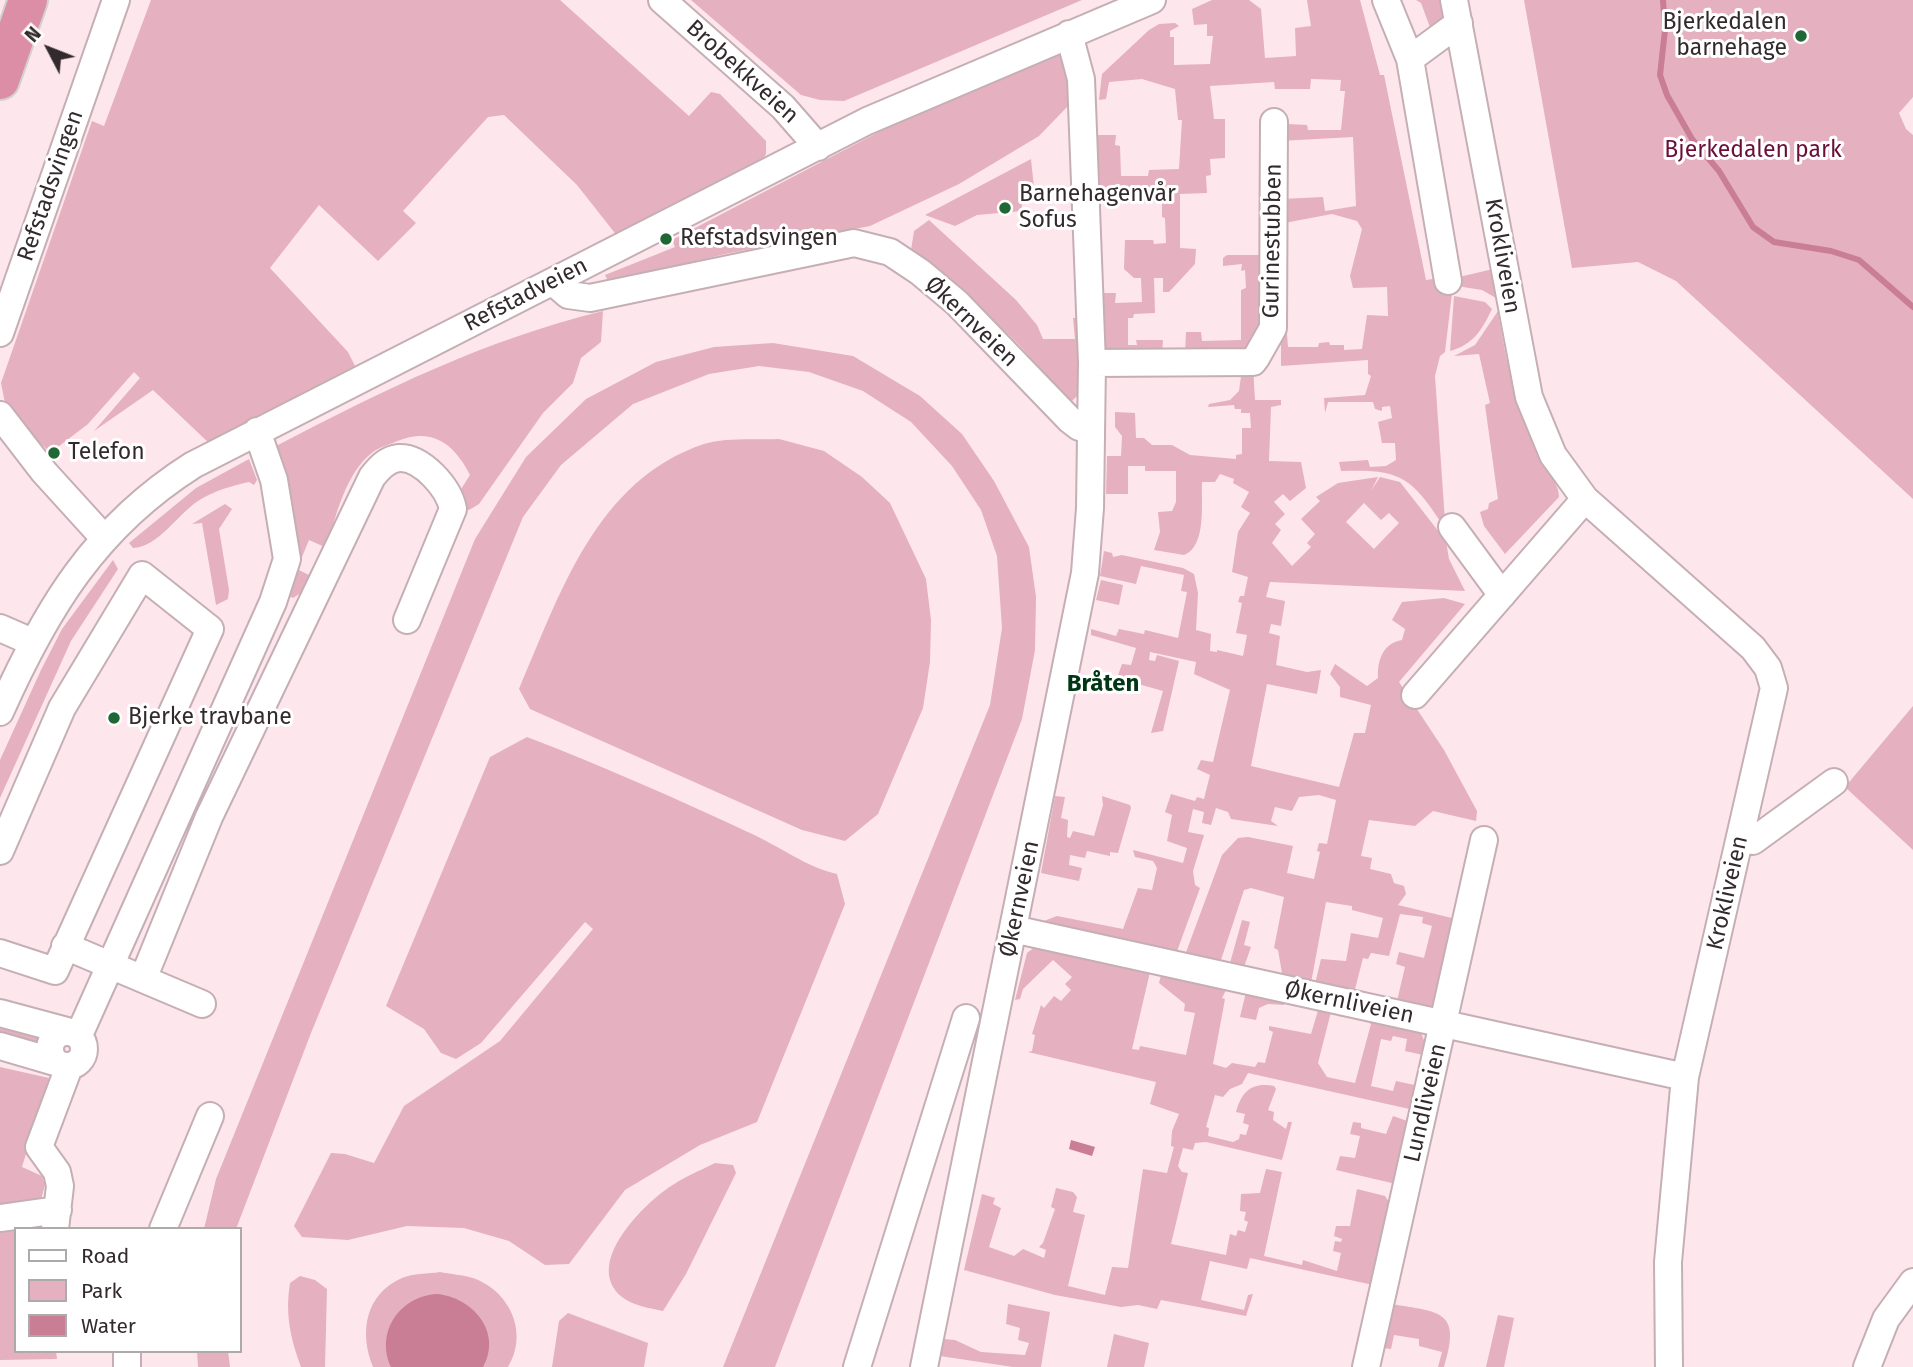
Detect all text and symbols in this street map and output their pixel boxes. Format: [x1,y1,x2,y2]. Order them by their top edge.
place label: Bjerkedalen barnehage [1662,9,1787,63]
north arrow [14,14,84,84]
street label: Brobekkveien [680,14,804,130]
text: N [20,22,46,47]
marker: Bjerkedalen barnehage [1793,28,1809,44]
street label: Refstadsvingen [12,107,90,265]
park label: Bjerkedalen park [1664,137,1842,165]
street label: Gurinestubben [1258,163,1288,319]
place label: Barnehagenvår Sofus [1019,181,1176,235]
street label: Krokliveien [1478,196,1526,316]
marker: Barnehagenvår Sofus [997,200,1013,216]
place label: Refstadsvingen [680,225,838,253]
marker: Refstadsvingen [658,231,674,247]
street label: Refstadveien [460,252,592,338]
street label: Økernveien [919,271,1023,373]
place label: Telefon [68,439,145,467]
marker: Telefon [46,445,62,461]
district label: Bråten [1067,670,1139,698]
place label: Bjerke travbane [128,704,292,732]
marker: Bjerke travbane [106,710,122,726]
street label: Krokliveien [1701,833,1755,953]
street label: Økernveien [994,838,1046,960]
street label: Økernliveien [1282,976,1416,1030]
street label: Lundliveien [1399,1041,1453,1165]
legend [14,1227,242,1353]
text: Road [81,1243,129,1269]
text: Park [81,1278,122,1304]
text: Water [81,1313,136,1339]

